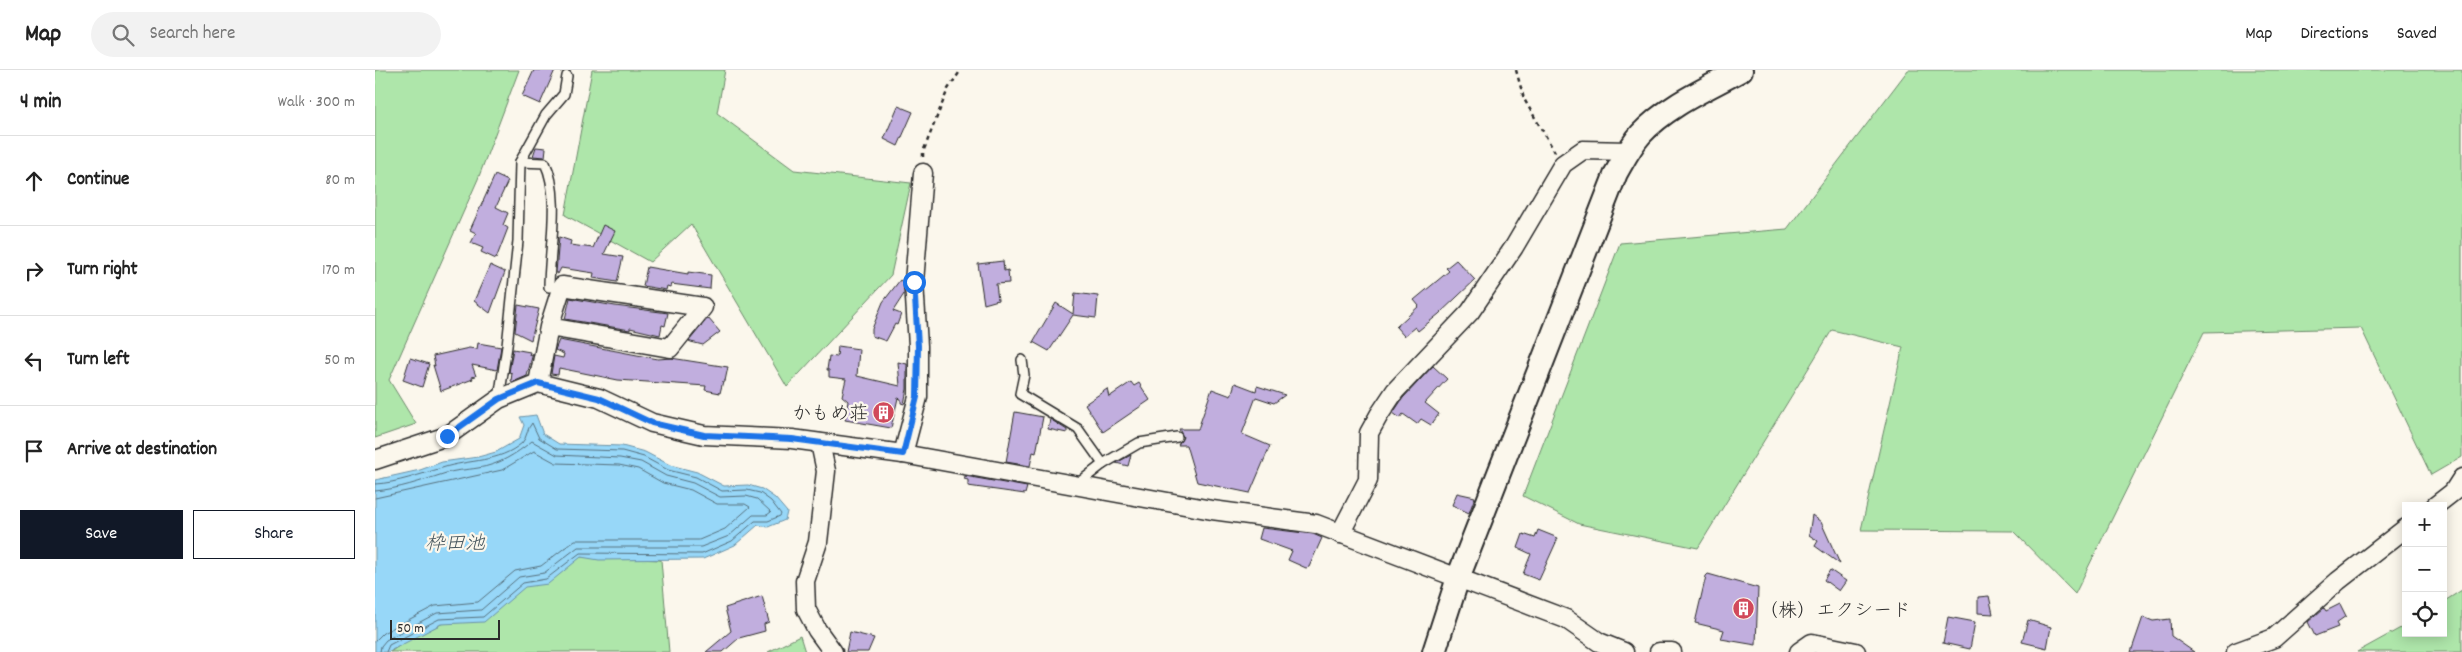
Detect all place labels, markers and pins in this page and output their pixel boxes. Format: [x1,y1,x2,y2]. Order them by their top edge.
building icon: かもめ荘 [872,400,896,424]
place label: かもめ荘 [792,402,868,429]
building icon: （株）エクシード [1731,597,1755,621]
place label: （株）エクシード [1759,599,1911,626]

